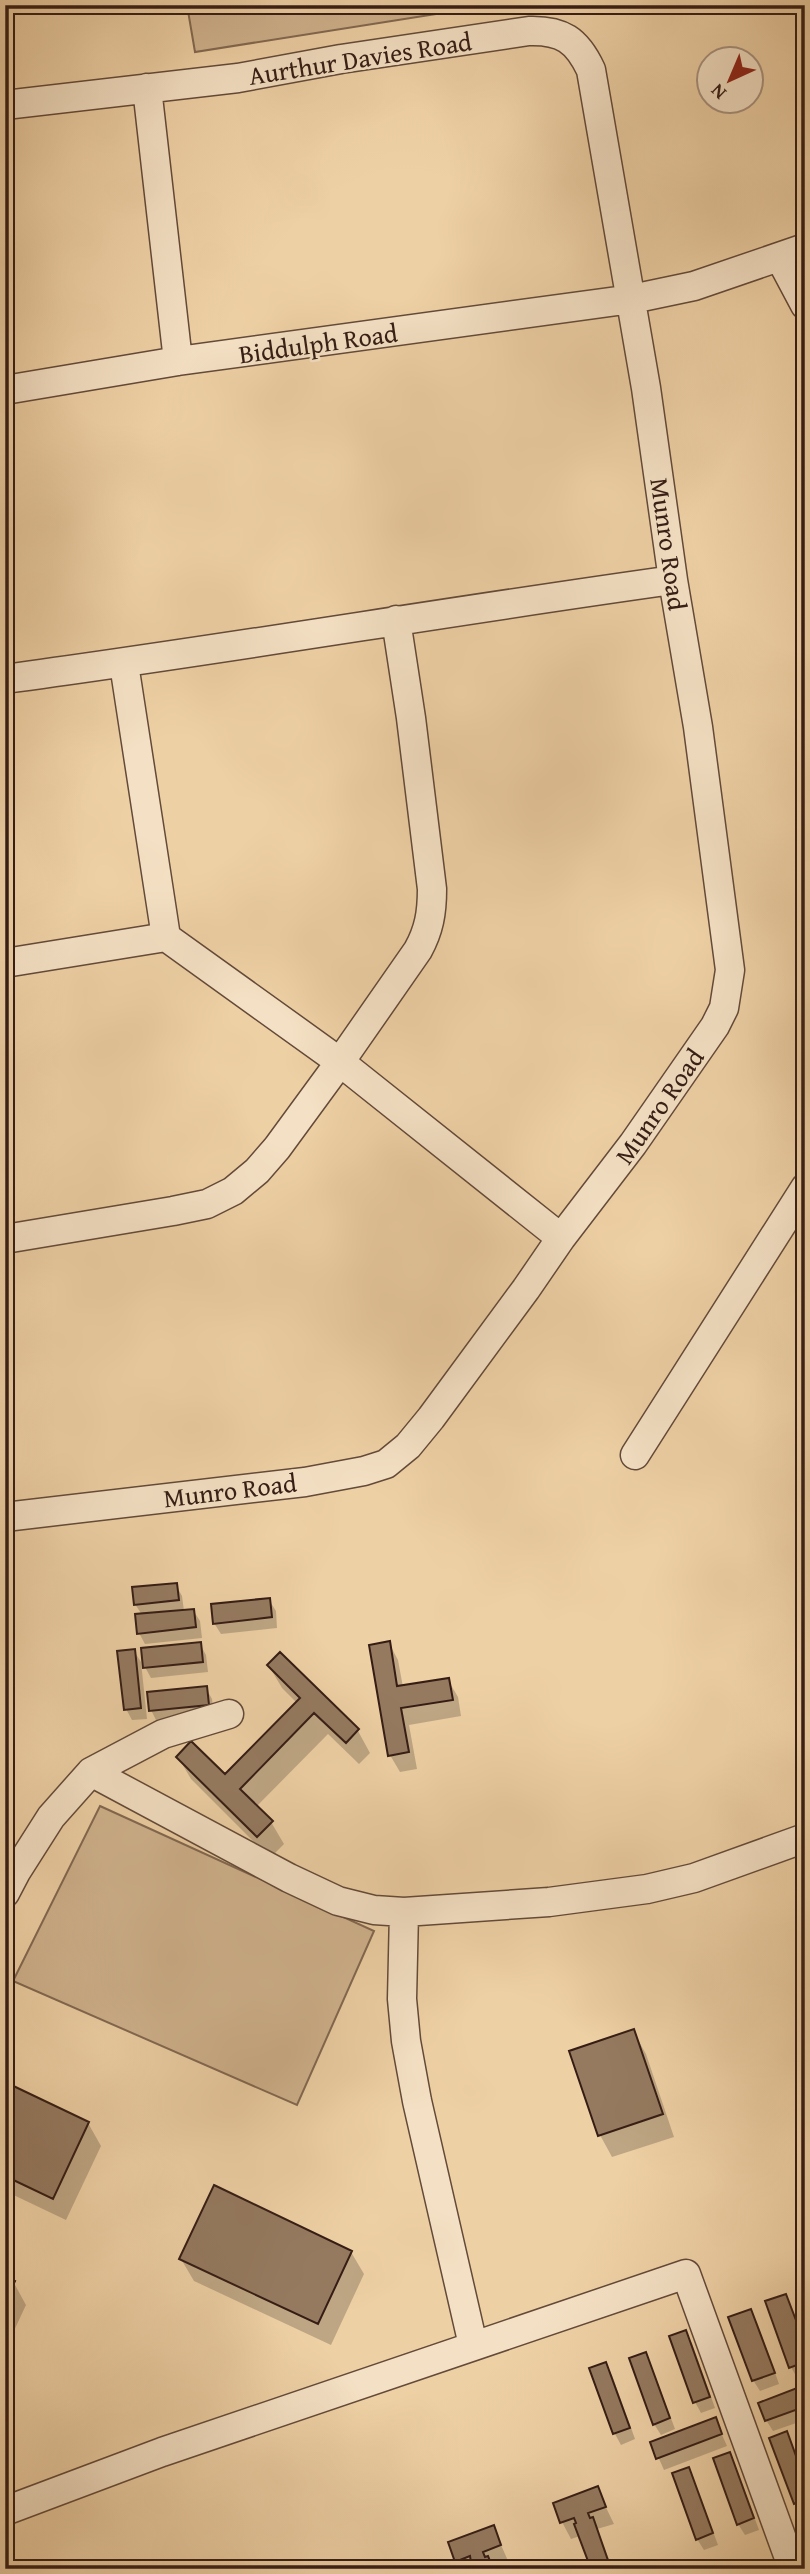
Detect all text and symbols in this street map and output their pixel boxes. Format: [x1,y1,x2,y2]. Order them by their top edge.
street label: Aurthur Davies Road [246,21,474,95]
north arrow [694,46,764,116]
text: N [704,78,732,107]
street label: Biddulph Road [236,313,400,373]
street label: Munro Road [640,475,698,613]
street label: Munro Road [605,1040,713,1172]
street label: Munro Road [161,1462,299,1518]

